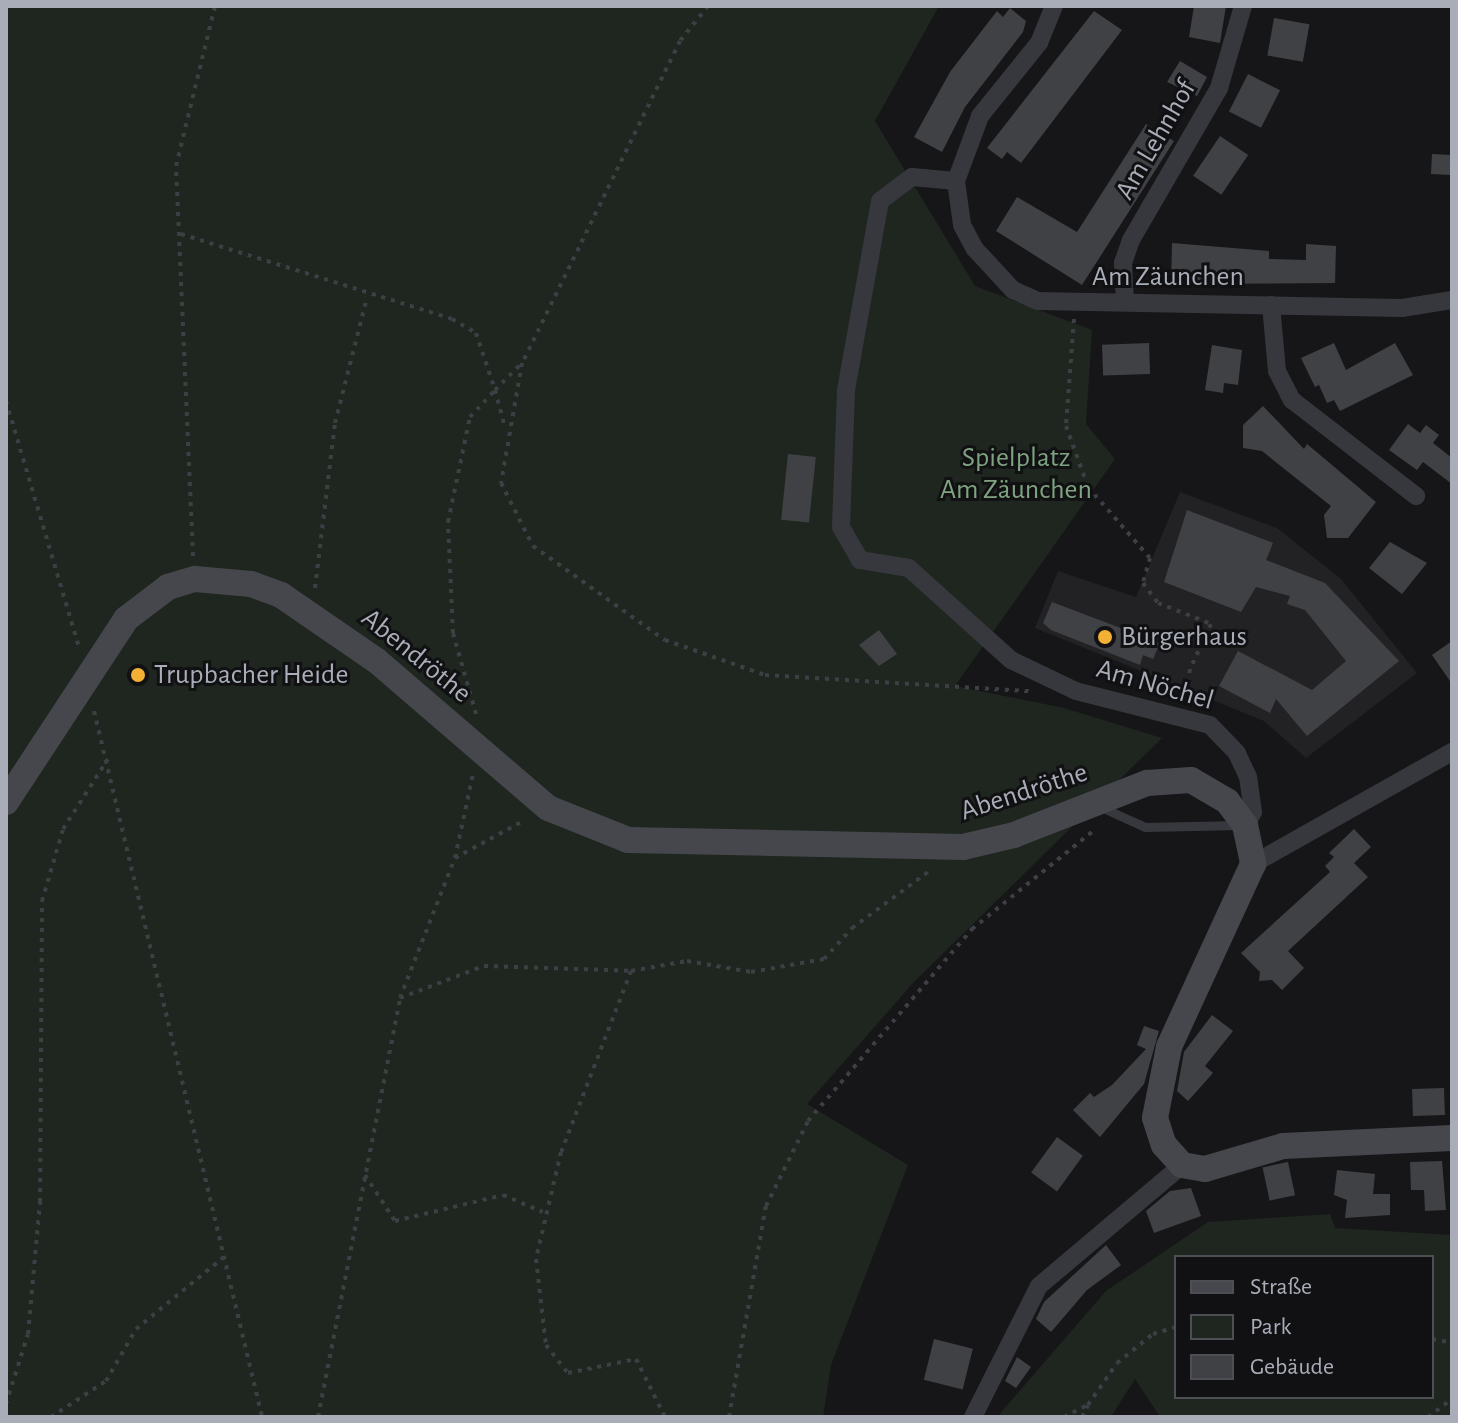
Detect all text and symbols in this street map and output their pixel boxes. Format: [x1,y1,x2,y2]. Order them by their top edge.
street label: Am Lehnhof [1108,74,1204,206]
street label: Am Zäunchen [1092,260,1244,294]
park label: Spielplatz Am Zäunchen [940,441,1092,507]
street label: Abendröthe [354,602,478,710]
place label: Bürgerhaus [1121,620,1247,654]
marker: Bürgerhaus [1096,628,1114,646]
street label: Am Nöchel [1093,652,1217,718]
place label: Trupbacher Heide [154,658,348,692]
marker: Trupbacher Heide [129,666,147,684]
street label: Abendröthe [956,756,1092,828]
legend [1174,1255,1434,1399]
text: Straße [1250,1275,1312,1299]
text: Park [1250,1315,1291,1339]
text: Gebäude [1250,1355,1334,1379]

